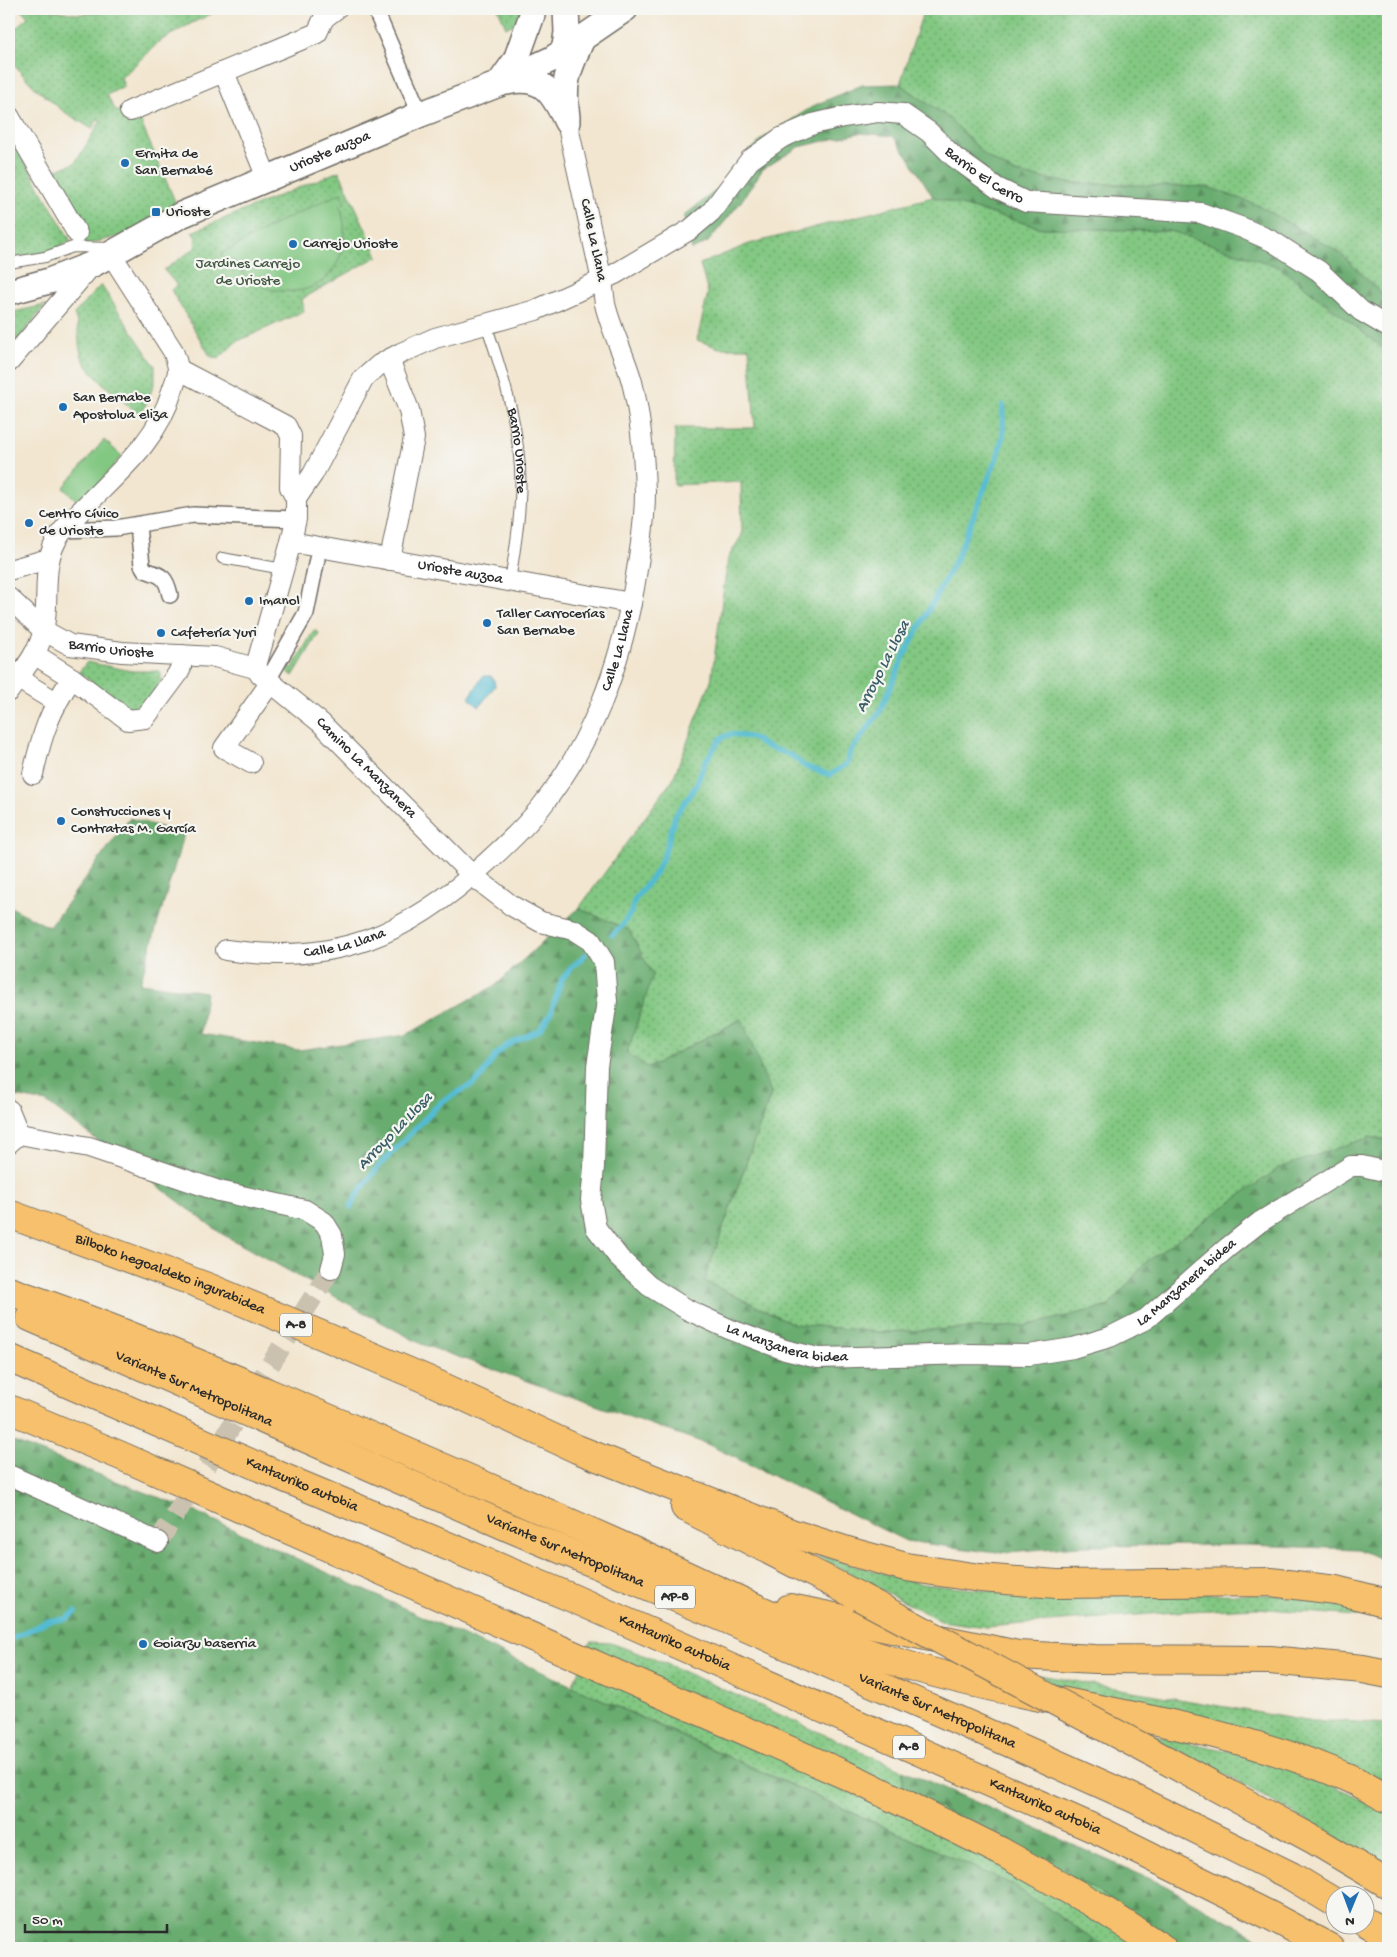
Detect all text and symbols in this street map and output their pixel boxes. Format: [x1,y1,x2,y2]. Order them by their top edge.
street label: Urioste auzoa [287,127,374,177]
street label: Barrio El Cerro [940,143,1027,209]
place label: Ermita de San Bernabé [135,145,213,180]
marker: Ermita de San Bernabé [119,157,131,169]
street label: Calle La Llana [575,197,611,284]
place label: Urioste [166,203,211,221]
marker: Urioste [150,206,162,218]
place label: Carrejo Urioste [303,235,398,253]
marker: Carrejo Urioste [287,238,299,250]
park label: Jardines Carrejo de Urioste [196,255,300,290]
place label: San Bernabe Apostolua eliza [73,389,169,424]
marker: San Bernabe Apostolua eliza [57,401,69,413]
street label: Barrio Urioste [502,406,530,494]
place label: Centro Cívico de Urioste [39,505,119,540]
marker: Centro Cívico de Urioste [23,517,35,529]
street label: Urioste auzoa [416,556,505,589]
place label: Imanol [259,592,300,610]
marker: Imanol [243,595,255,607]
place label: Taller Carrocerías San Bernabe [496,605,605,640]
street label: Calle La Llana [598,607,639,694]
marker: Taller Carrocerías San Bernabe [481,617,493,629]
water label: Arroyo La Llosa [853,617,916,716]
place label: Cafetería Yuri [171,624,257,642]
marker: Cafetería Yuri [155,627,167,639]
street label: Barrio Urioste [66,636,154,663]
street label: Camino La Manzanera [312,713,421,823]
place label: Construcciones y Contratas M. García [71,803,196,838]
marker: Construcciones y Contratas M. García [55,815,67,827]
street label: Calle La Llana [303,924,389,962]
water label: Arroyo La Llosa [354,1089,438,1175]
street label: Bilboko hegoaldeko ingurabidea [72,1230,268,1319]
street label: La Manzanera bidea [1134,1234,1241,1331]
road number: A-8 [280,1314,312,1336]
street label: La Manzanera bidea [723,1320,849,1367]
street label: Variante Sur Metropolitana [111,1346,276,1432]
street label: Kantauriko autobia [243,1453,361,1517]
street label: Variante Sur Metropolitana [482,1509,648,1593]
road number: AP-8 [655,1585,695,1608]
street label: Kantauriko autobia [616,1611,734,1676]
place label: Goiarzu baserria [153,1635,257,1653]
marker: Goiarzu baserria [137,1638,149,1650]
street label: Variante Sur Metropolitana [855,1668,1019,1754]
road number: A-8 [893,1735,925,1758]
street label: Kantauriko autobia [986,1774,1104,1840]
north arrow [1324,1884,1374,1934]
scale bar [25,1902,168,1934]
text: 50 m [32,1912,63,1930]
text: N [1345,1912,1355,1929]

